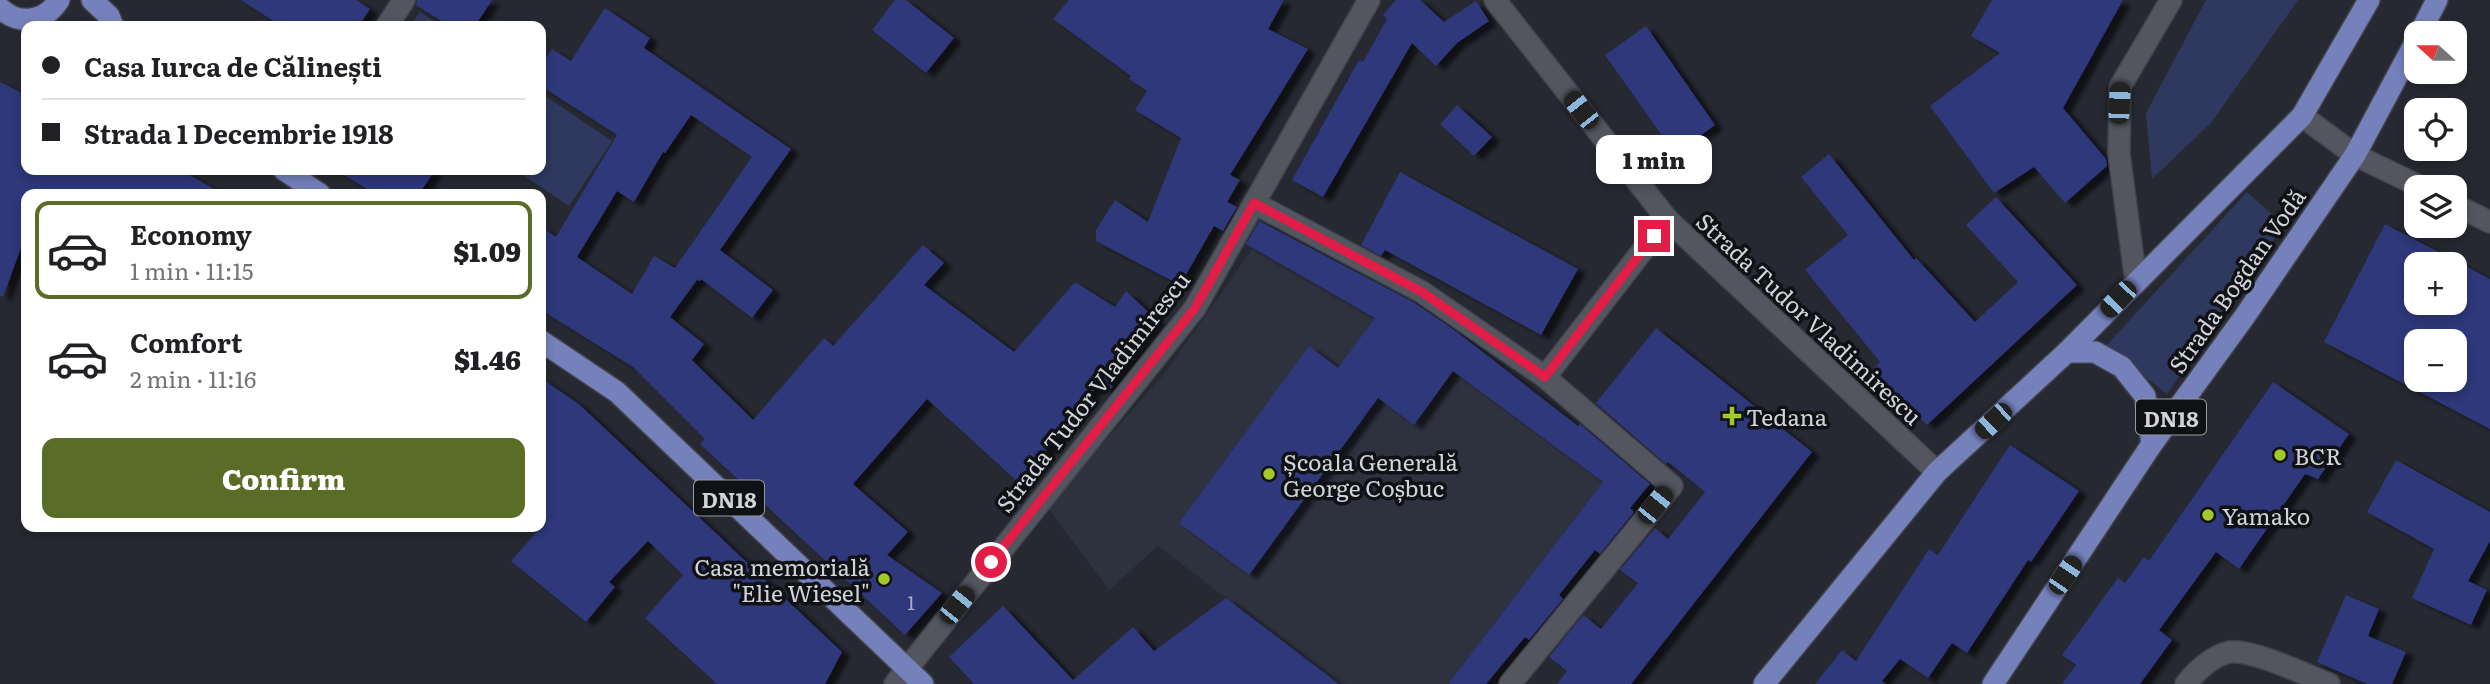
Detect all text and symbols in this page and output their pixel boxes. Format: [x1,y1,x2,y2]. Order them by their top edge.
north arrow [2404,21,2468,84]
map controls [2404,21,2467,392]
text: Casa Iurca de Călinești [84,46,382,85]
car [2108,81,2131,125]
car [1560,87,1603,133]
button: locate [2404,98,2467,161]
text: Strada 1 Decembrie 1918 [84,113,394,152]
callout: 1 min [1596,134,1712,184]
text: 1 min [1623,142,1685,176]
button: layers [2404,175,2467,238]
street label: Strada Bogdan Vodă [2159,180,2313,379]
street label: Strada Tudor Vladimirescu [1690,204,1930,432]
text: Economy [130,214,252,253]
icon: car [46,219,109,282]
route end [1638,220,1670,252]
text: $1.09 [453,231,521,270]
button: + [2404,252,2467,315]
text: 1 min · 11:15 [130,253,253,287]
street label: Strada Tudor Vladimirescu [987,263,1197,519]
car [2096,277,2141,321]
text: Comfort [130,322,242,361]
icon: car [46,327,109,390]
button: − [2404,329,2467,392]
text: $1.46 [454,339,521,378]
text: 2 min · 11:16 [130,361,256,395]
place label: Tedana [1746,399,1828,433]
car [1971,399,2016,443]
road number: DN18 [2136,400,2206,434]
marker: Tedana [1724,408,1740,424]
button: Confirm [42,438,525,518]
place label: BCR [2294,438,2342,472]
place label: Școala Generală George Coșbuc [1283,444,1458,504]
marker: BCR [2272,447,2288,463]
marker: Școala Generală George Coșbuc [1261,466,1277,482]
road number: DN18 [694,480,764,516]
car [1634,482,1677,528]
place label: Yamako [2222,498,2310,532]
marker: Yamako [2200,507,2216,523]
route start [975,546,1007,578]
place label: Casa memorială "Elie Wiesel" [694,549,871,609]
car [2045,552,2086,598]
marker: Casa memorială "Elie Wiesel" [876,571,892,587]
car [936,582,979,628]
house number: 1 [907,588,915,616]

